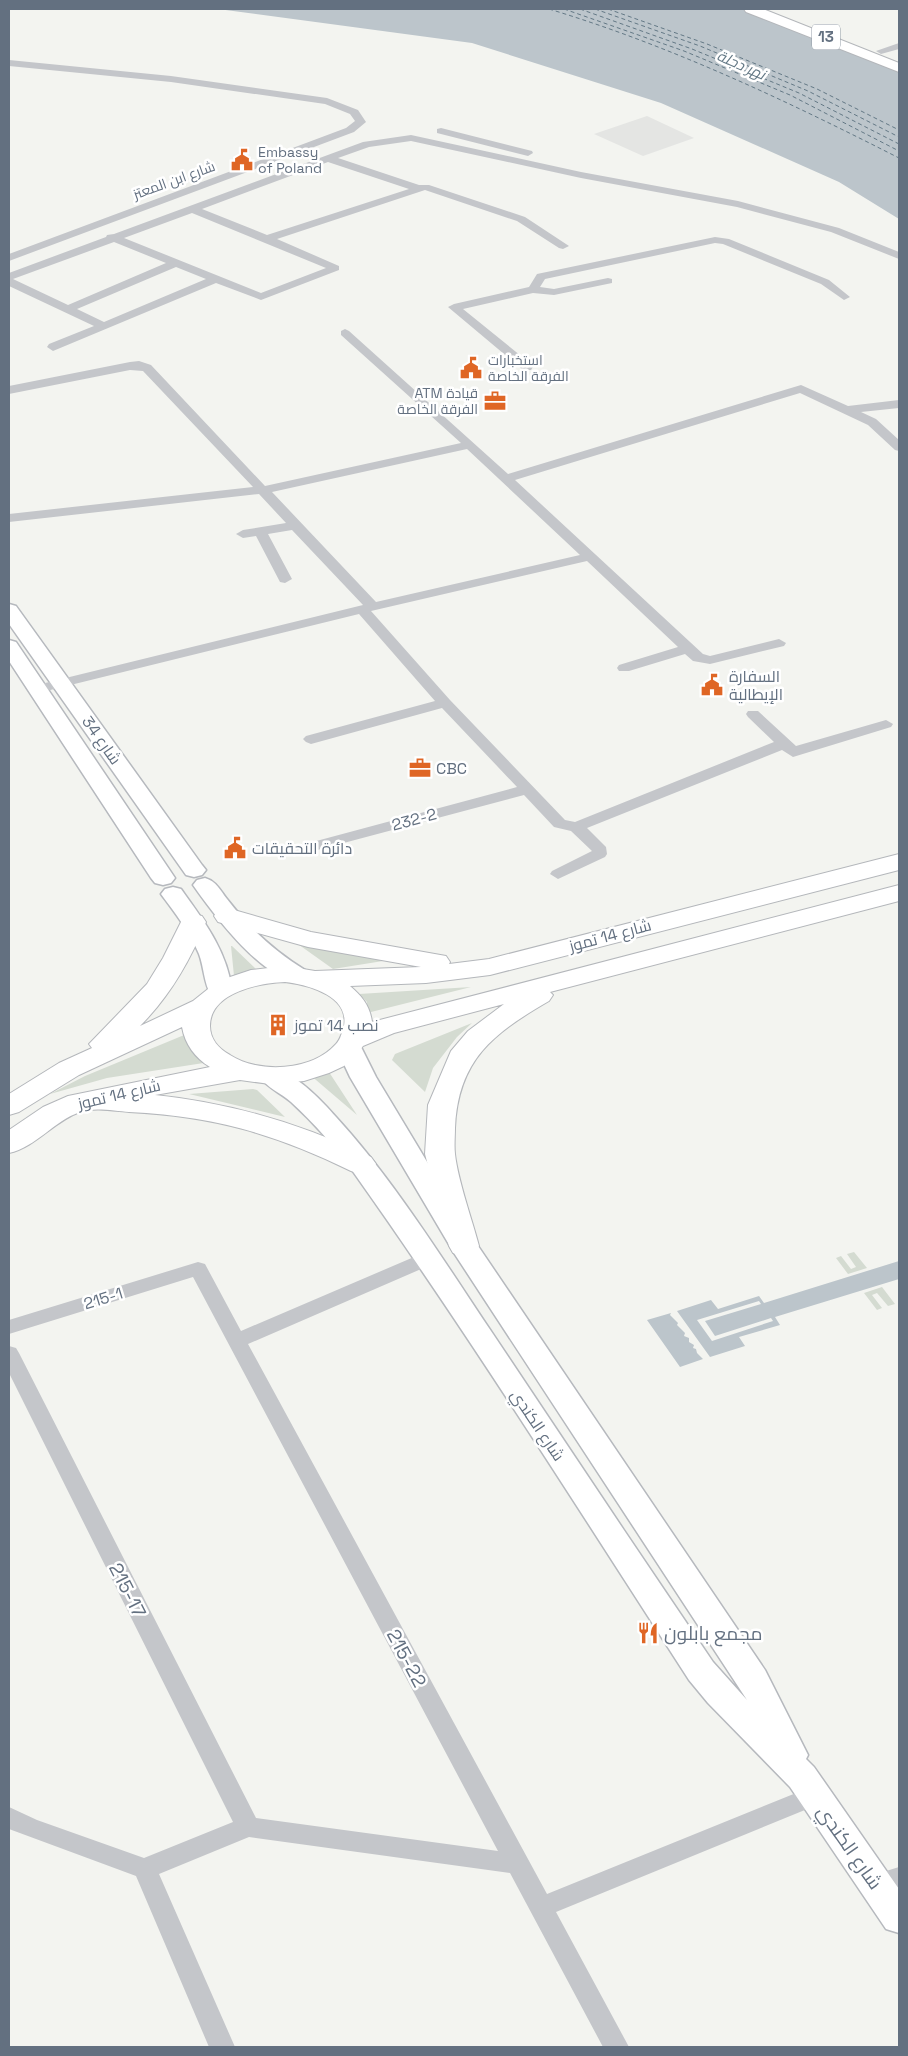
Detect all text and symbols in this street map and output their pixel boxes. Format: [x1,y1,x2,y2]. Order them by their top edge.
road number: 13 [812,24,840,50]
water label: نهر دجلة [714,45,770,84]
place label: Embassy of Poland [258,143,322,177]
public building icon: Embassy of Poland [229,147,255,173]
street label: شارع ابن المعتز [130,157,217,203]
place label: استخبارات الفرقة الخاصة [488,351,569,385]
public building icon: استخبارات الفرقة الخاصة [458,355,484,381]
place label: ATM قيادة الفرقة الخاصة [397,384,478,418]
office icon: ATM قيادة الفرقة الخاصة [482,388,508,414]
place label: السفارة الإيطالية [729,666,783,705]
public building icon: السفارة الإيطالية [699,672,725,698]
street label: شارع 34 [76,712,126,769]
office icon: CBC [407,755,433,781]
place label: CBC [436,758,467,779]
street label: 232-2 [389,803,439,836]
public building icon: دائرة التحقيقات [222,835,248,861]
place label: دائرة التحقيقات [252,838,352,859]
street label: شارع 14 تموز [566,914,654,958]
building icon: نصب 14 تموز [265,1012,291,1038]
place label: نصب 14 تموز [293,1015,378,1036]
street label: شارع 14 تموز [75,1075,163,1115]
street label: 215-1 [81,1283,125,1314]
street label: شارع الكندي [503,1385,569,1467]
street label: 215-17 [103,1559,152,1622]
restaurant icon: مجمع بابلون [635,1620,661,1646]
place label: مجمع بابلون [664,1621,763,1647]
street label: 215-22 [381,1625,432,1692]
street label: شارع الكندي [810,1800,888,1895]

